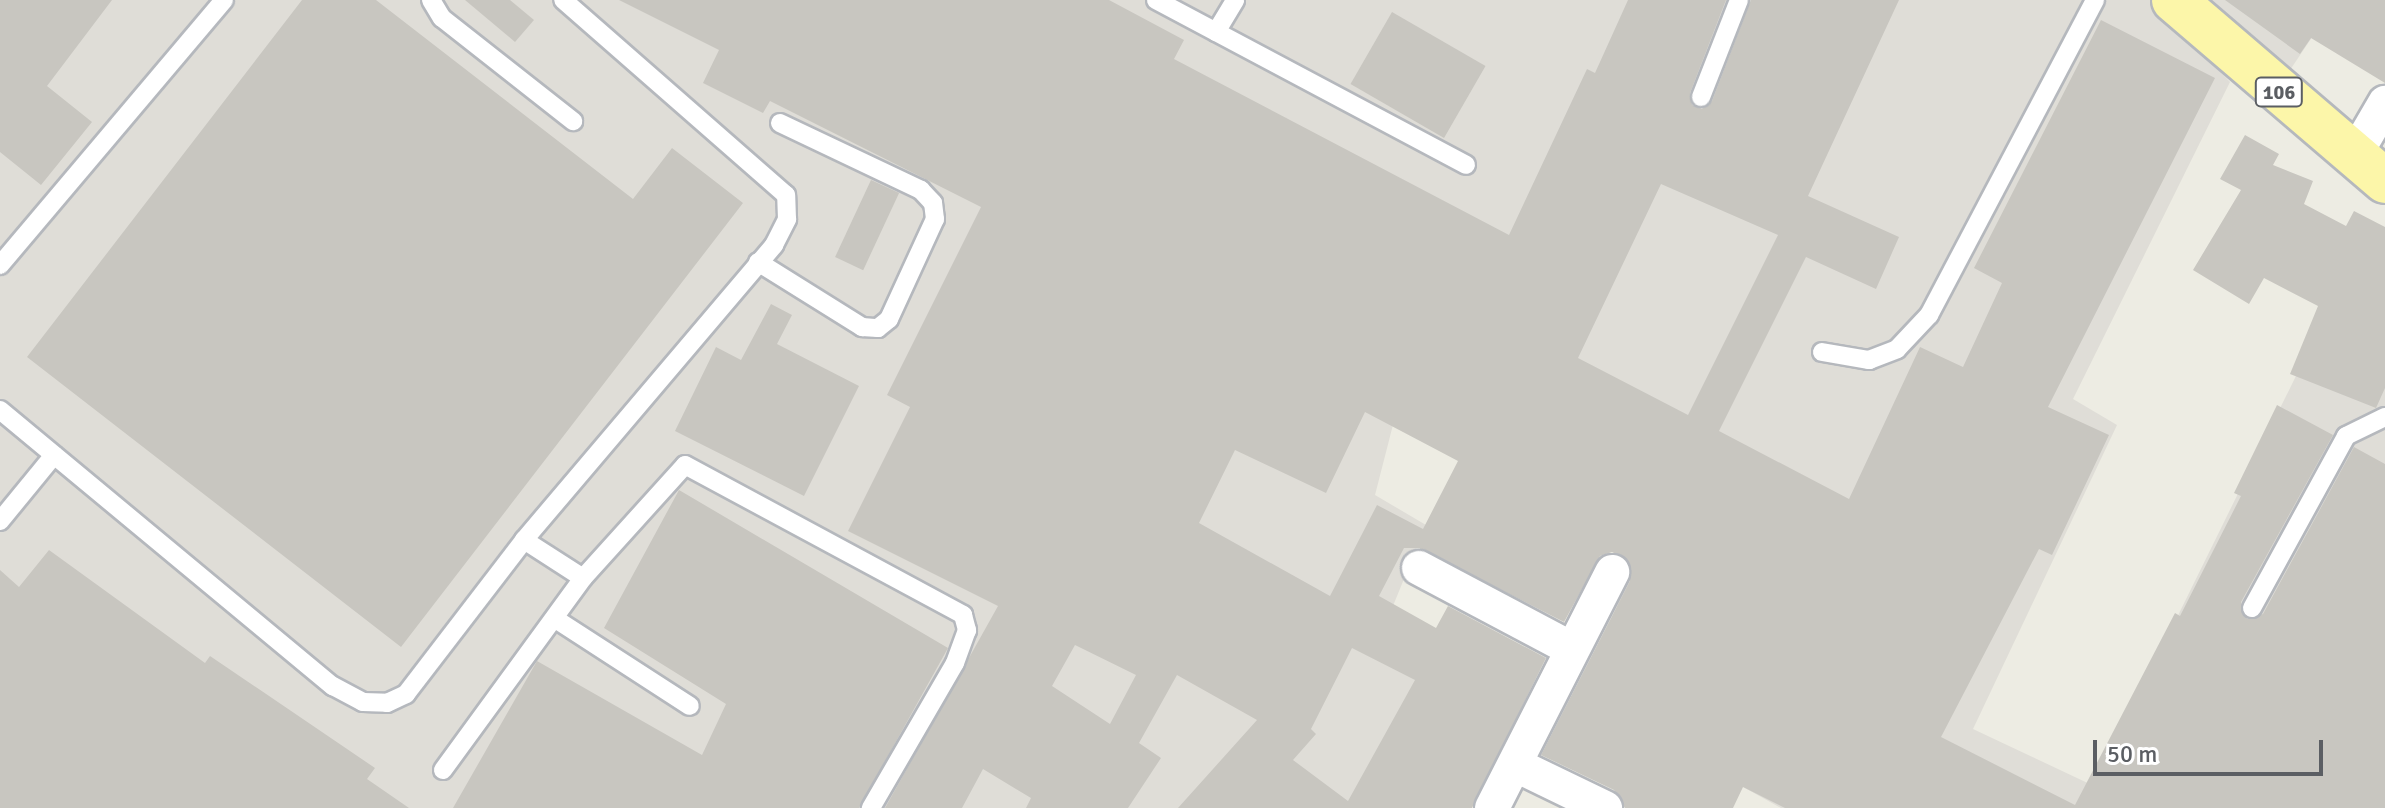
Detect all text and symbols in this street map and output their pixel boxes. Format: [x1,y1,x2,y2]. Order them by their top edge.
road number: 106 [2253,76,2305,108]
scale bar [2097,724,2327,774]
text: 50 m [2107,739,2157,769]

